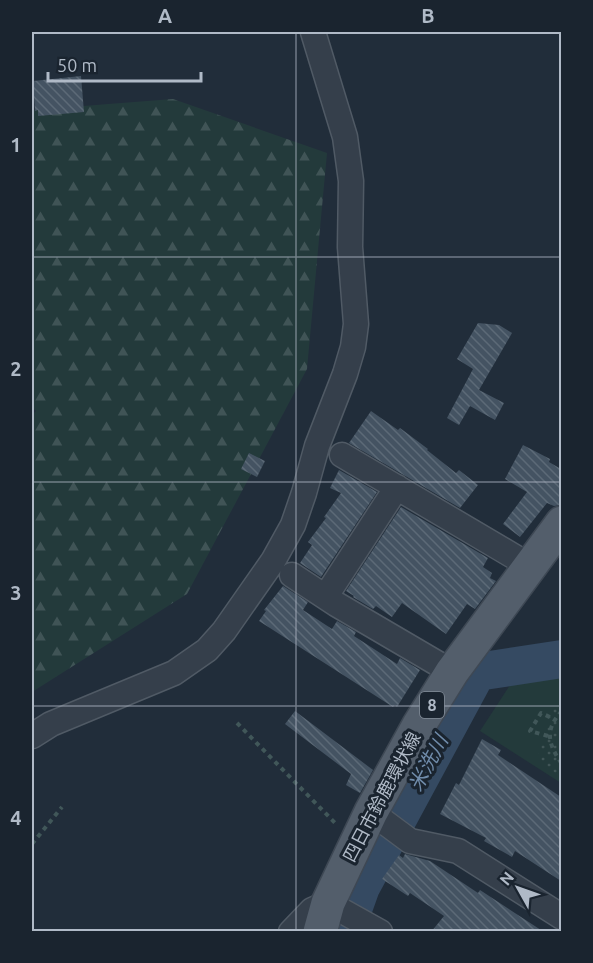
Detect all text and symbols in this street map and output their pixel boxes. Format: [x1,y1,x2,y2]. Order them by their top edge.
text: A [158,4,172,27]
text: B [421,4,435,27]
scale bar [48,45,201,83]
text: 50 m [57,55,97,75]
text: 1 [10,133,22,156]
text: 2 [10,357,22,380]
text: 3 [10,581,22,604]
road number: 8 [420,692,444,718]
street label: 四日市鈴鹿環状線 [338,728,424,865]
water label: 米洗川 [403,729,453,795]
text: 4 [10,806,22,829]
north arrow [488,858,548,918]
text: N [496,868,517,889]

